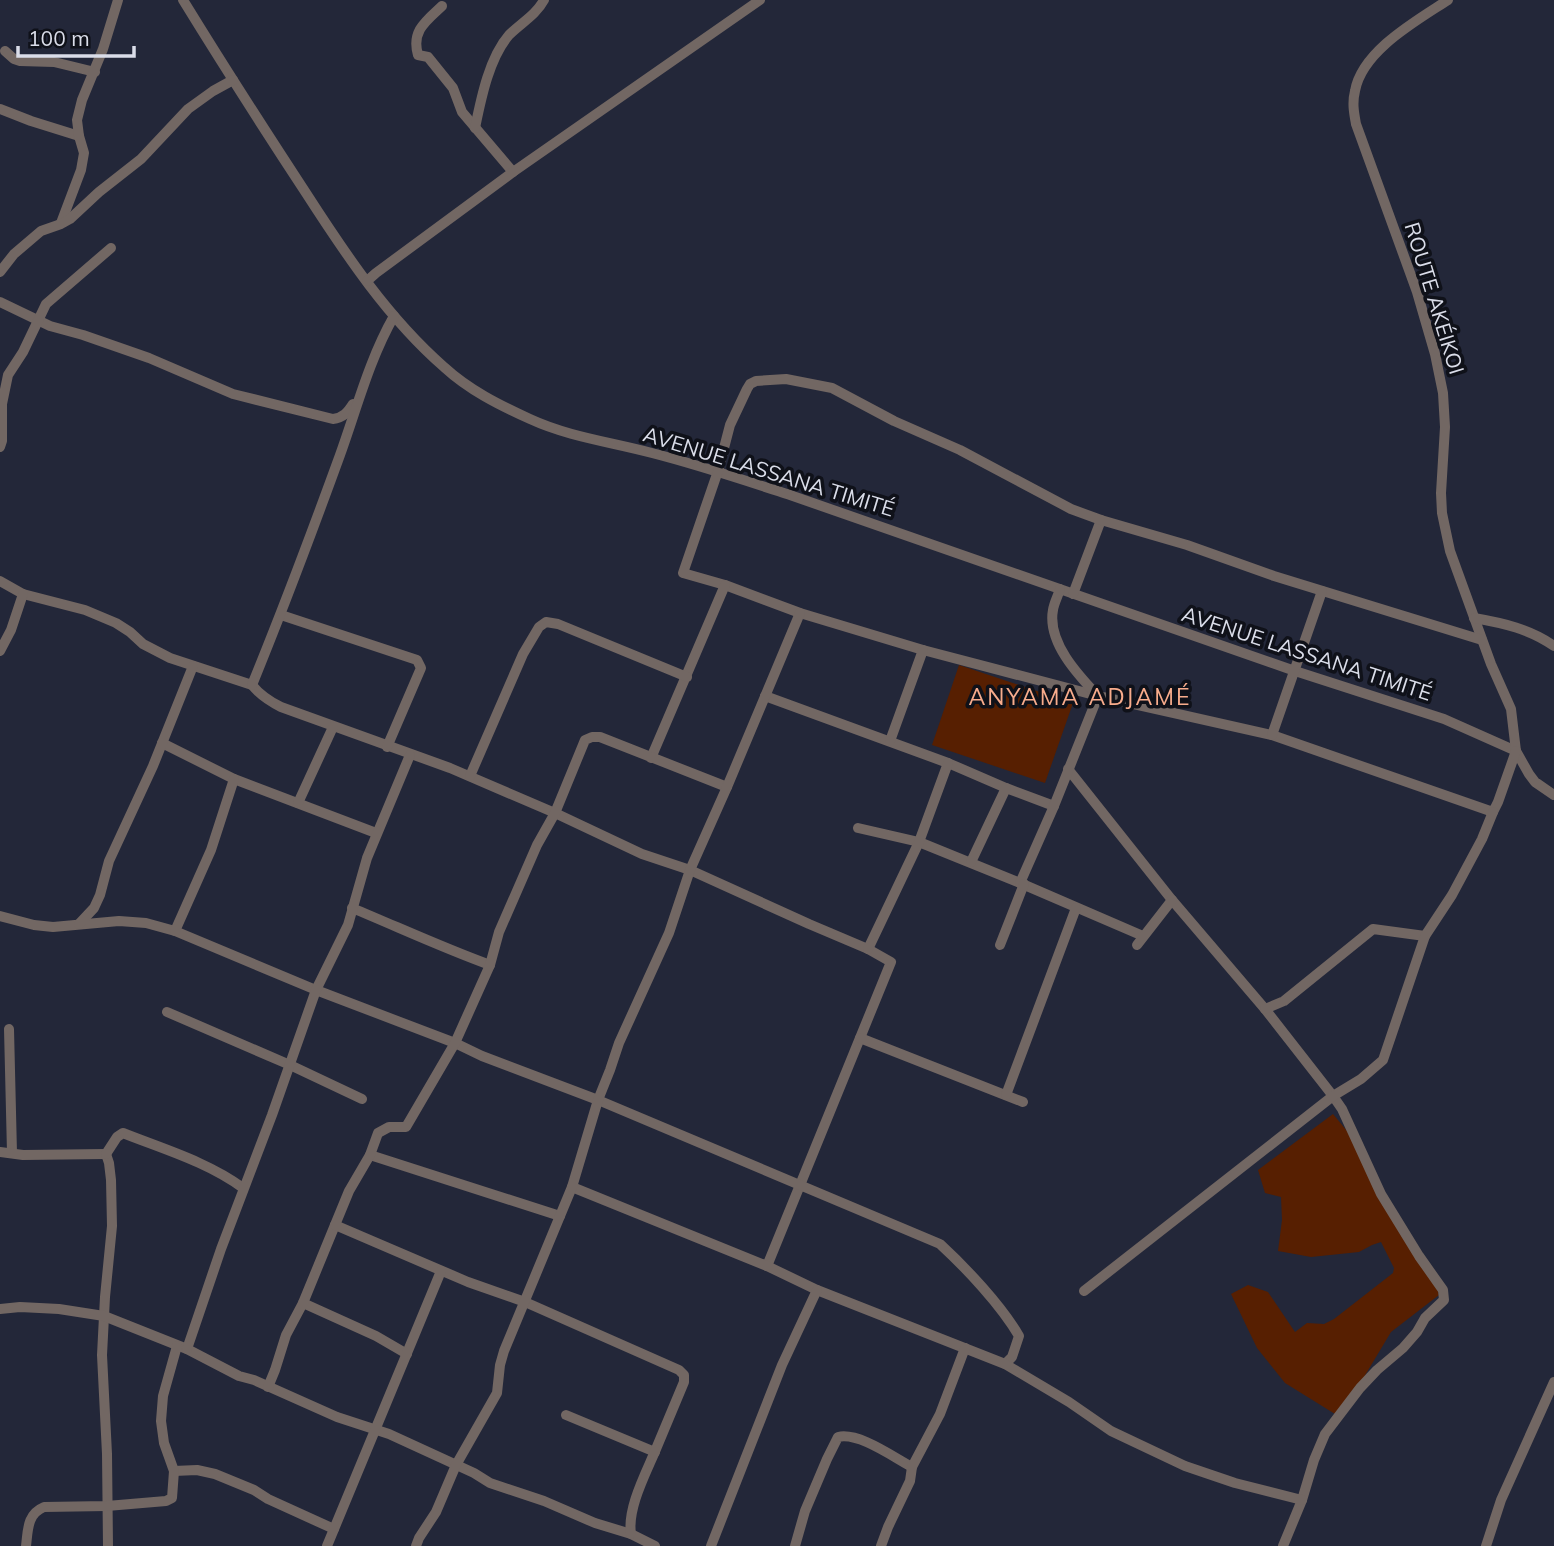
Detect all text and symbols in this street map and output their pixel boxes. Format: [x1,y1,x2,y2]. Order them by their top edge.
scale bar [18,14,133,58]
text: 100 m [28,25,90,51]
street label: ROUTE AKÉIKOI [1400,219,1470,377]
street label: AVENUE LASSANA TIMITÉ [640,420,898,522]
street label: AVENUE LASSANA TIMITÉ [1179,600,1435,706]
district label: ANYAMA ADJAMÉ [968,682,1192,711]

